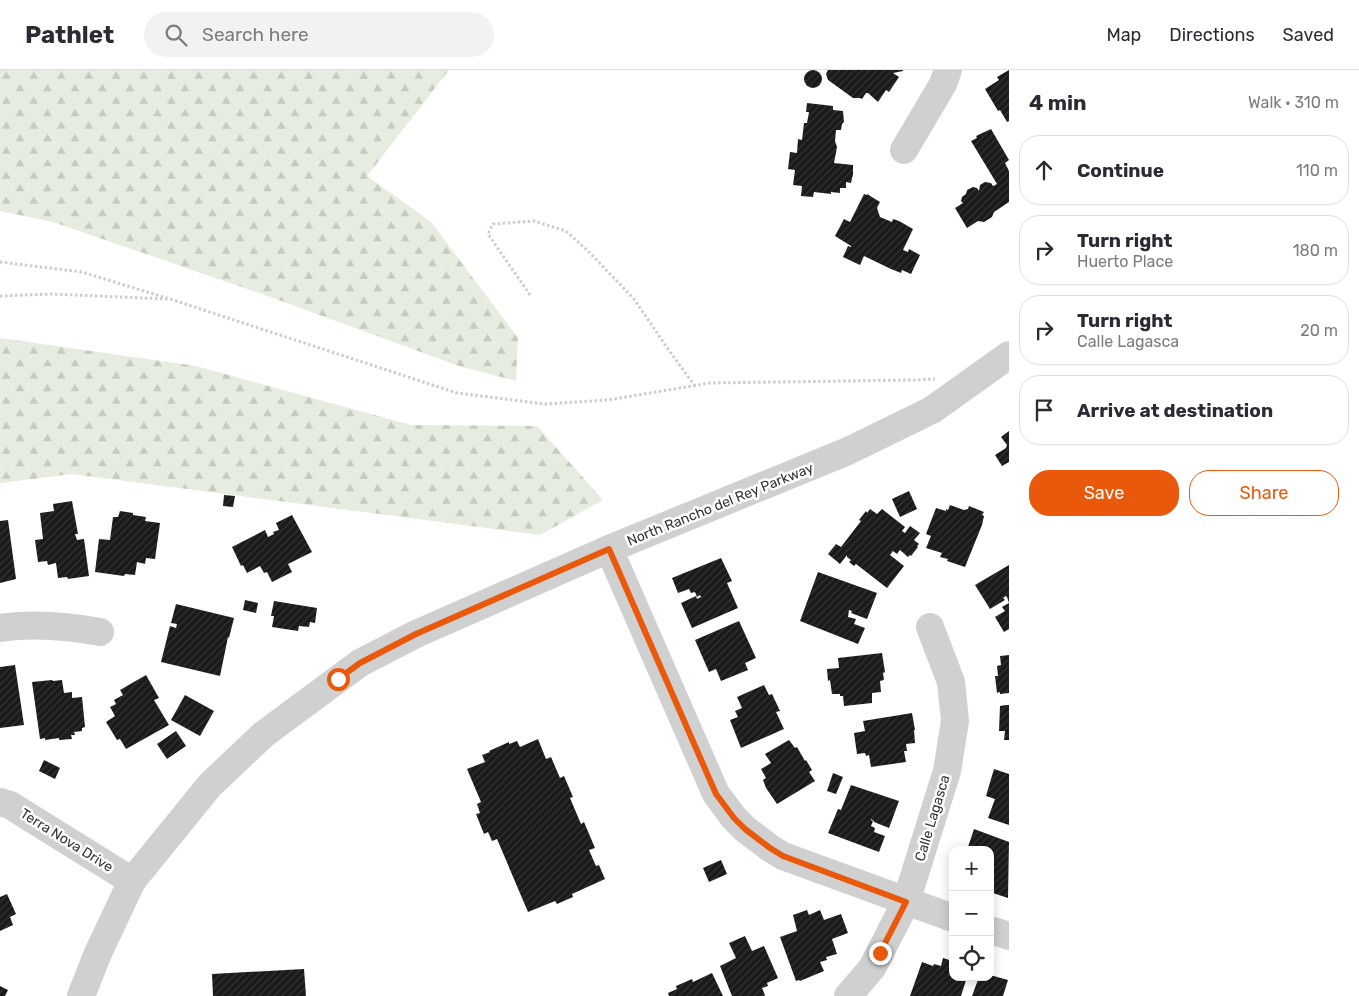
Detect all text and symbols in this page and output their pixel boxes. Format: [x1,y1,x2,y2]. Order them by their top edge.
search box [144,12,494,57]
text: Pathlet [25,21,114,49]
icon: search [162,21,190,49]
text: Search here [202,23,309,46]
text: Map [1106,24,1141,46]
text: Directions [1169,24,1255,46]
text: Saved [1283,24,1334,46]
text: 4 min [1029,90,1087,115]
text: Walk · 310 m [1248,93,1339,112]
icon: ahead [1030,156,1058,184]
text: Continue [1077,159,1164,182]
text: 110 m [1296,161,1338,180]
text: Turn right [1077,229,1172,252]
icon: right [1030,236,1058,264]
text: 180 m [1293,241,1338,260]
text: Huerto Place [1077,252,1173,271]
text: Turn right [1077,309,1172,332]
icon: right [1030,316,1058,344]
text: 20 m [1300,321,1338,340]
text: Calle Lagasca [1077,332,1179,351]
icon: arrive [1030,396,1058,424]
text: Arrive at destination [1077,399,1273,422]
street label: North Rancho del Rey Parkway [625,459,816,550]
button: Save [1029,470,1179,516]
button: Share [1189,470,1339,516]
route start [327,668,350,691]
street label: Calle Lagasca [911,773,954,863]
street label: Terra Nova Drive [17,805,116,876]
map controls [949,846,994,981]
button: + [949,846,994,891]
button: − [949,891,994,936]
button: locate [949,936,994,981]
route end [869,942,892,965]

